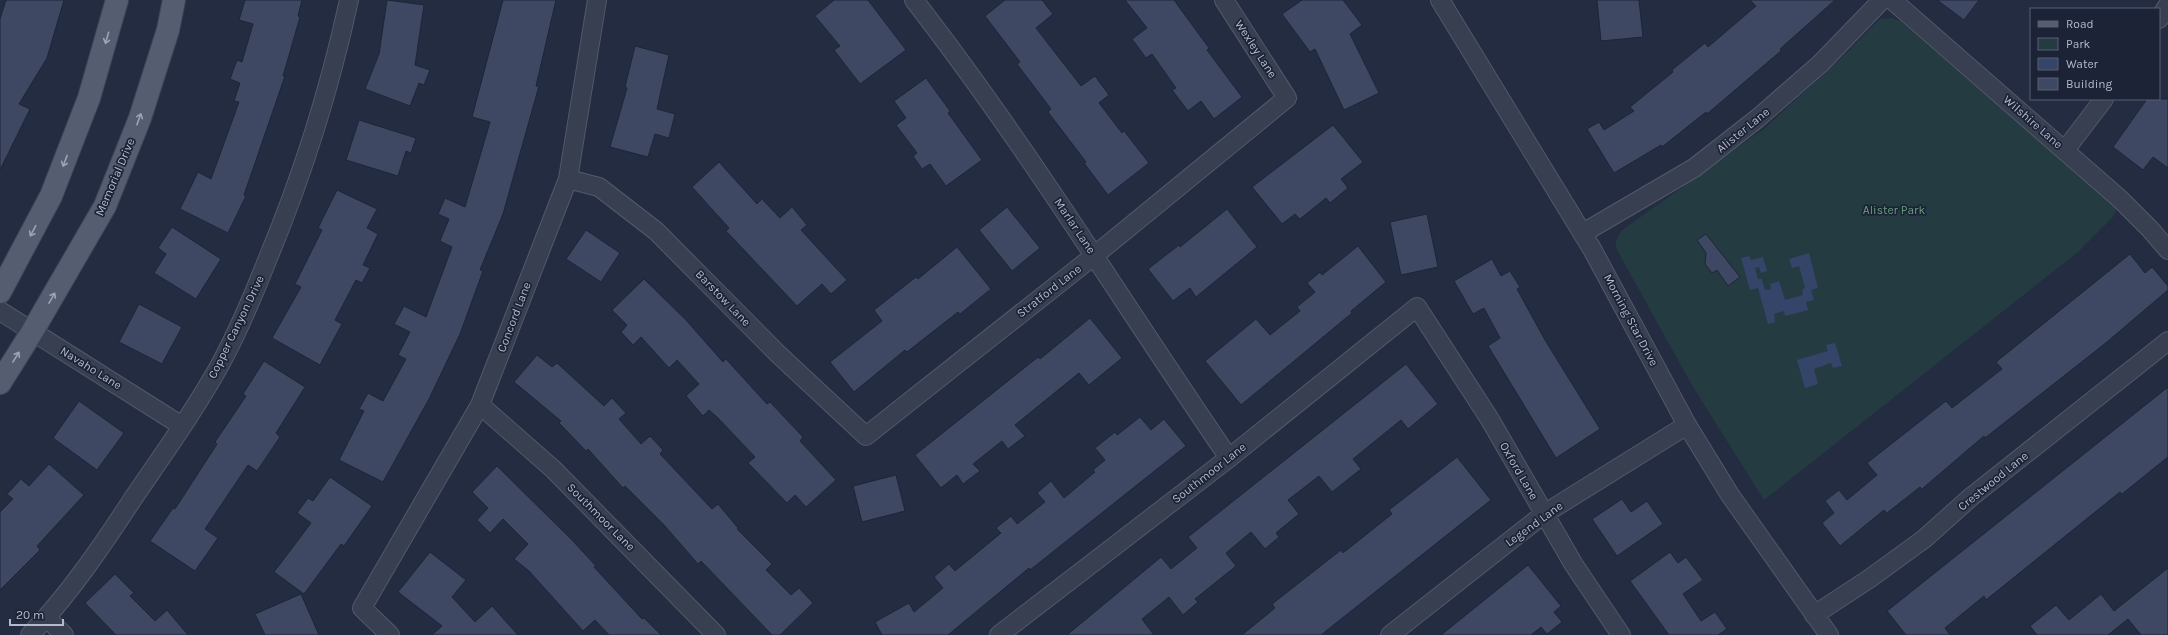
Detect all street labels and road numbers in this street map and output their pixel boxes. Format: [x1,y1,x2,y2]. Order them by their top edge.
street label: Wexley Lane [1232,17,1280,81]
street label: Wilshire Lane [2001,93,2065,151]
street label: Alister Lane [1714,105,1772,155]
street label: Memorial Drive [92,136,138,218]
street label: Marlar Lane [1051,196,1099,256]
street label: Stratford Lane [1014,262,1084,320]
street label: Barstow Lane [693,267,753,329]
street label: Morning Star Drive [1601,272,1661,368]
street label: Copper Canyon Drive [205,273,267,381]
street label: Concord Lane [494,280,534,354]
street label: Navaho Lane [58,344,124,392]
street label: Southmoor Lane [1169,440,1249,506]
street label: Oxford Lane [1497,440,1541,502]
street label: Crestwood Lane [1955,448,2031,514]
street label: Southmoor Lane [564,480,638,554]
street label: Legend Lane [1503,498,1565,550]

